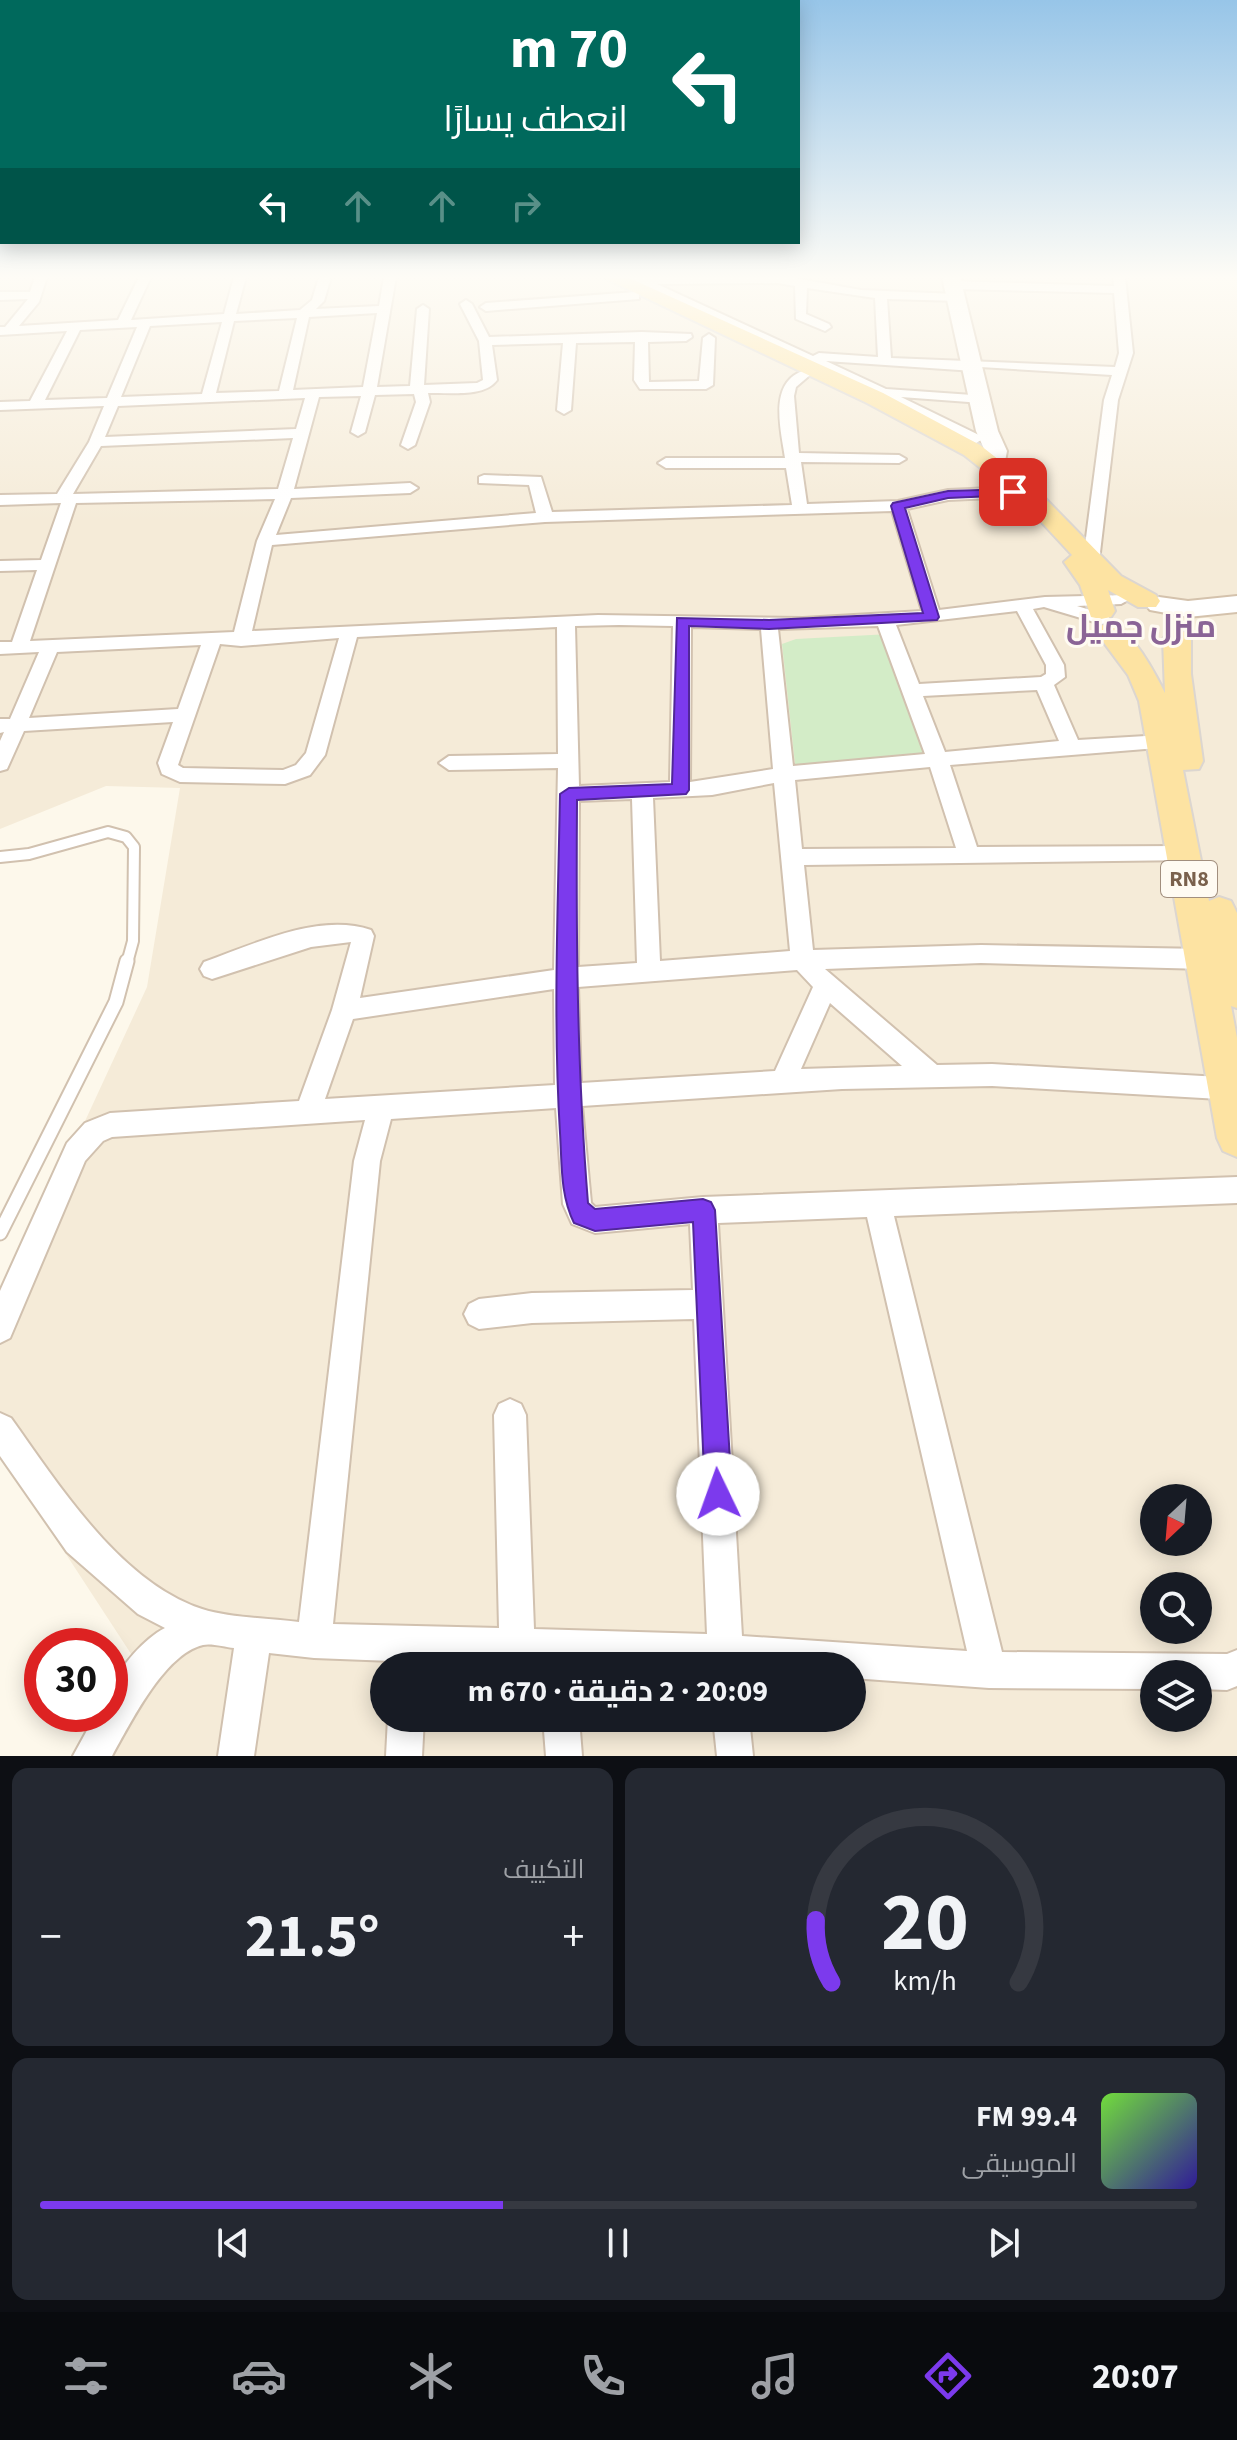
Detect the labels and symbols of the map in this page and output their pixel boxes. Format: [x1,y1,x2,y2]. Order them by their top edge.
pin [979,458,1047,526]
district label: منزل جميل [1066,604,1216,650]
road number: RN8 [1161,861,1217,897]
position arrow [676,1452,760,1536]
north arrow [1140,1484,1212,1556]
speed limit sign: 30 [24,1628,128,1732]

